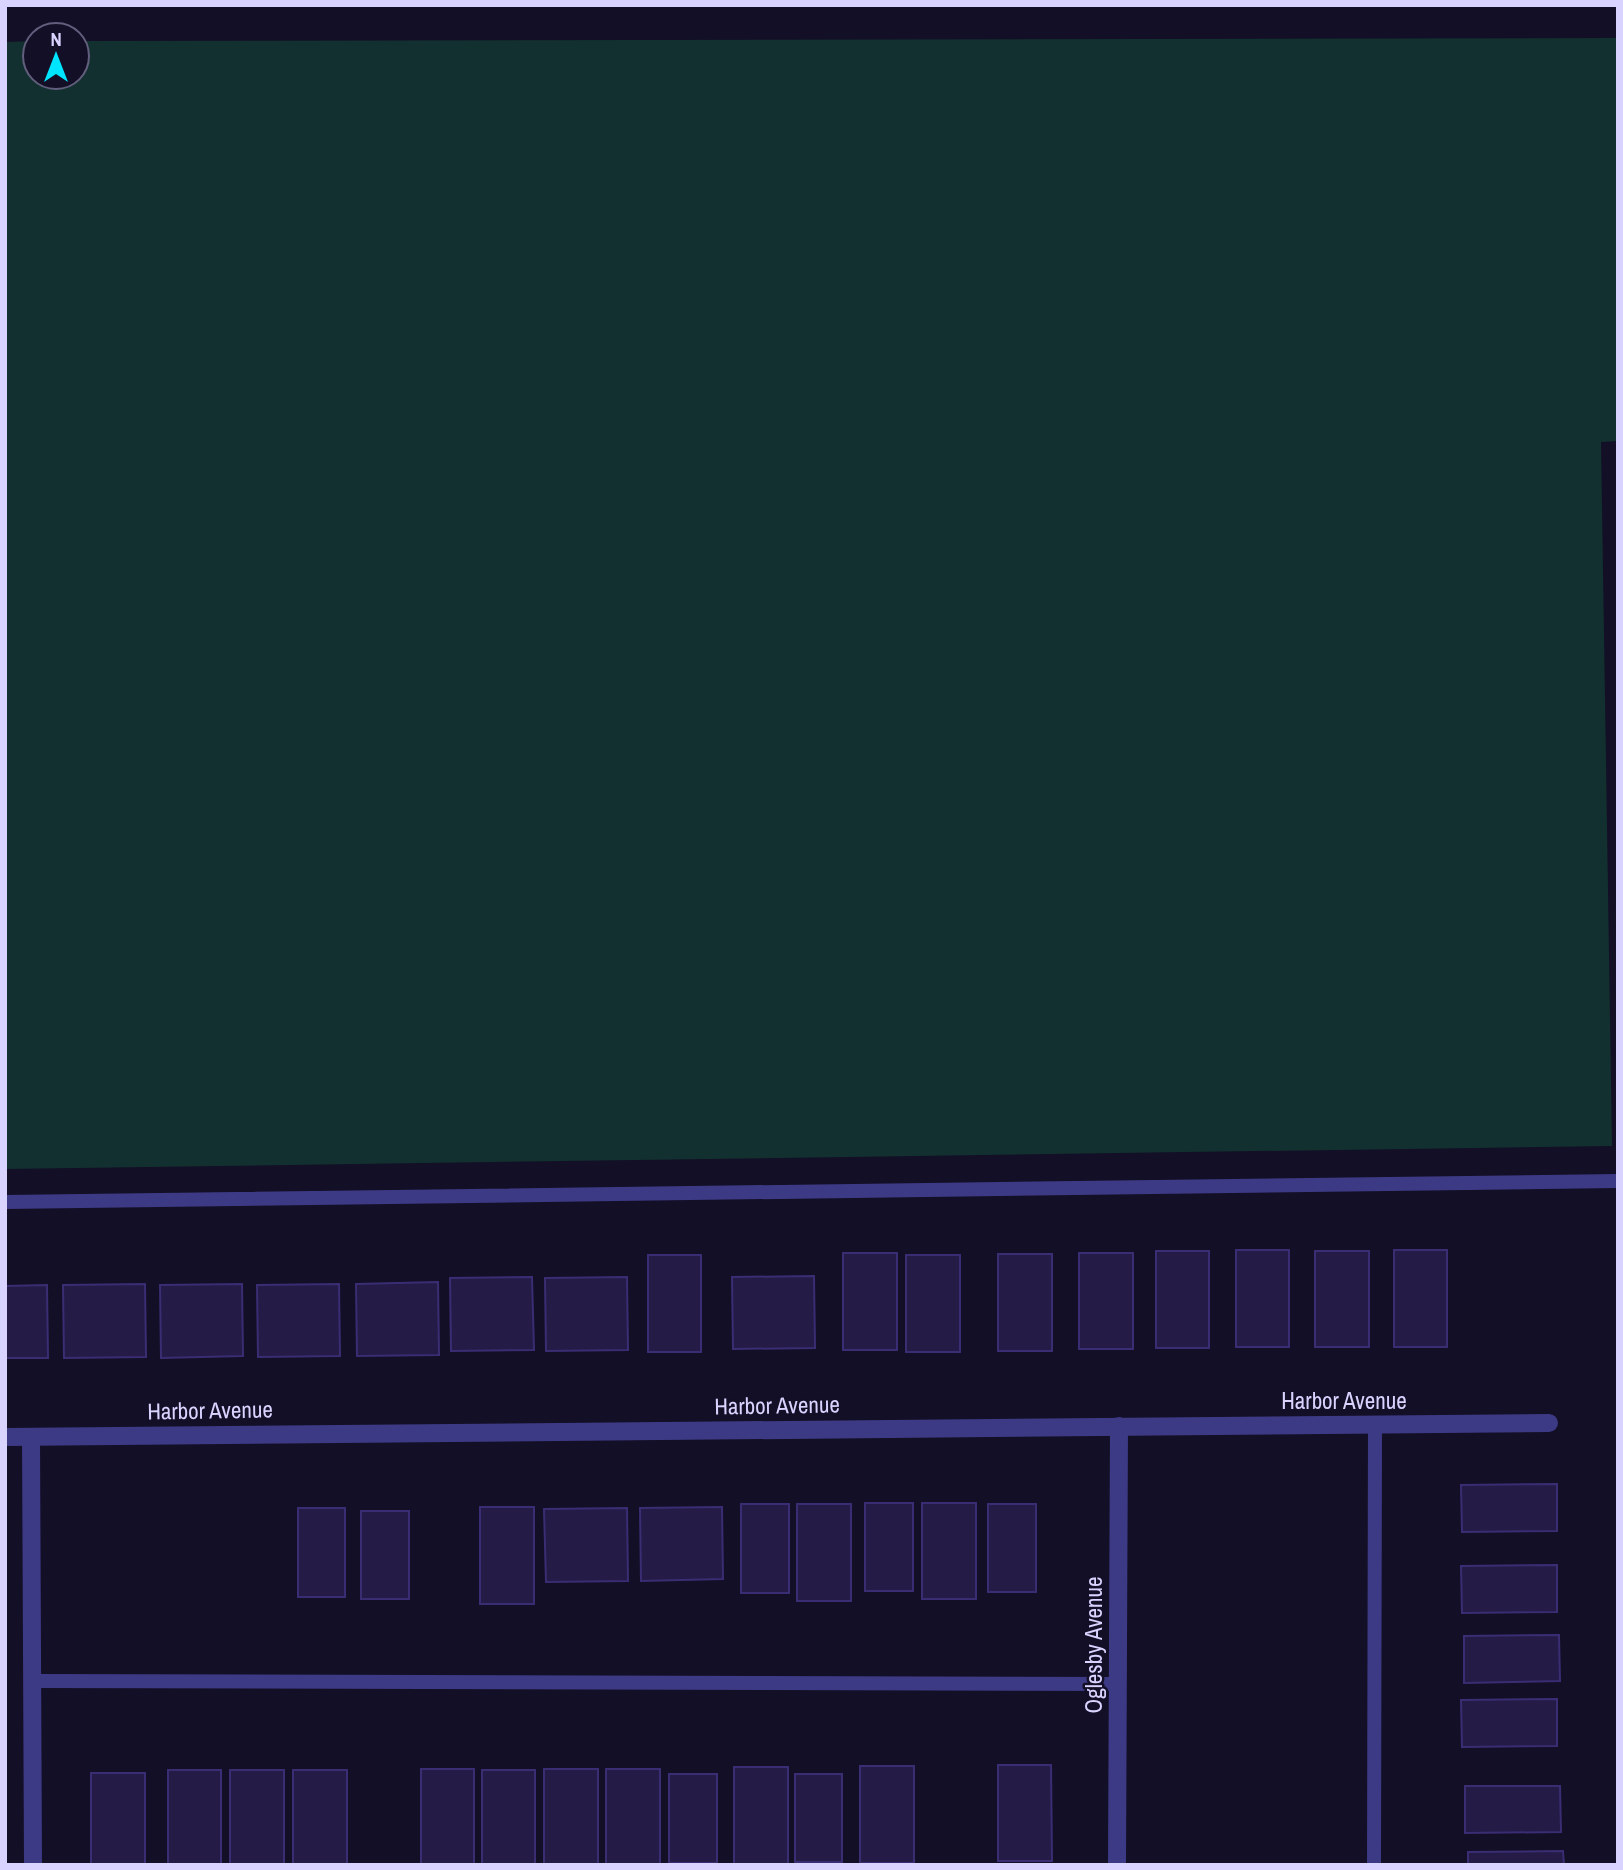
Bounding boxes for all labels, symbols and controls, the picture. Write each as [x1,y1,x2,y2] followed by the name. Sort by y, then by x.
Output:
[21,21,91,91] north arrow
[50,26,62,52] text: N
[1281,1385,1407,1416] street label: Harbor Avenue
[714,1388,840,1422] street label: Harbor Avenue
[147,1393,273,1427] street label: Harbor Avenue
[1078,1576,1109,1714] street label: Oglesby Avenue

